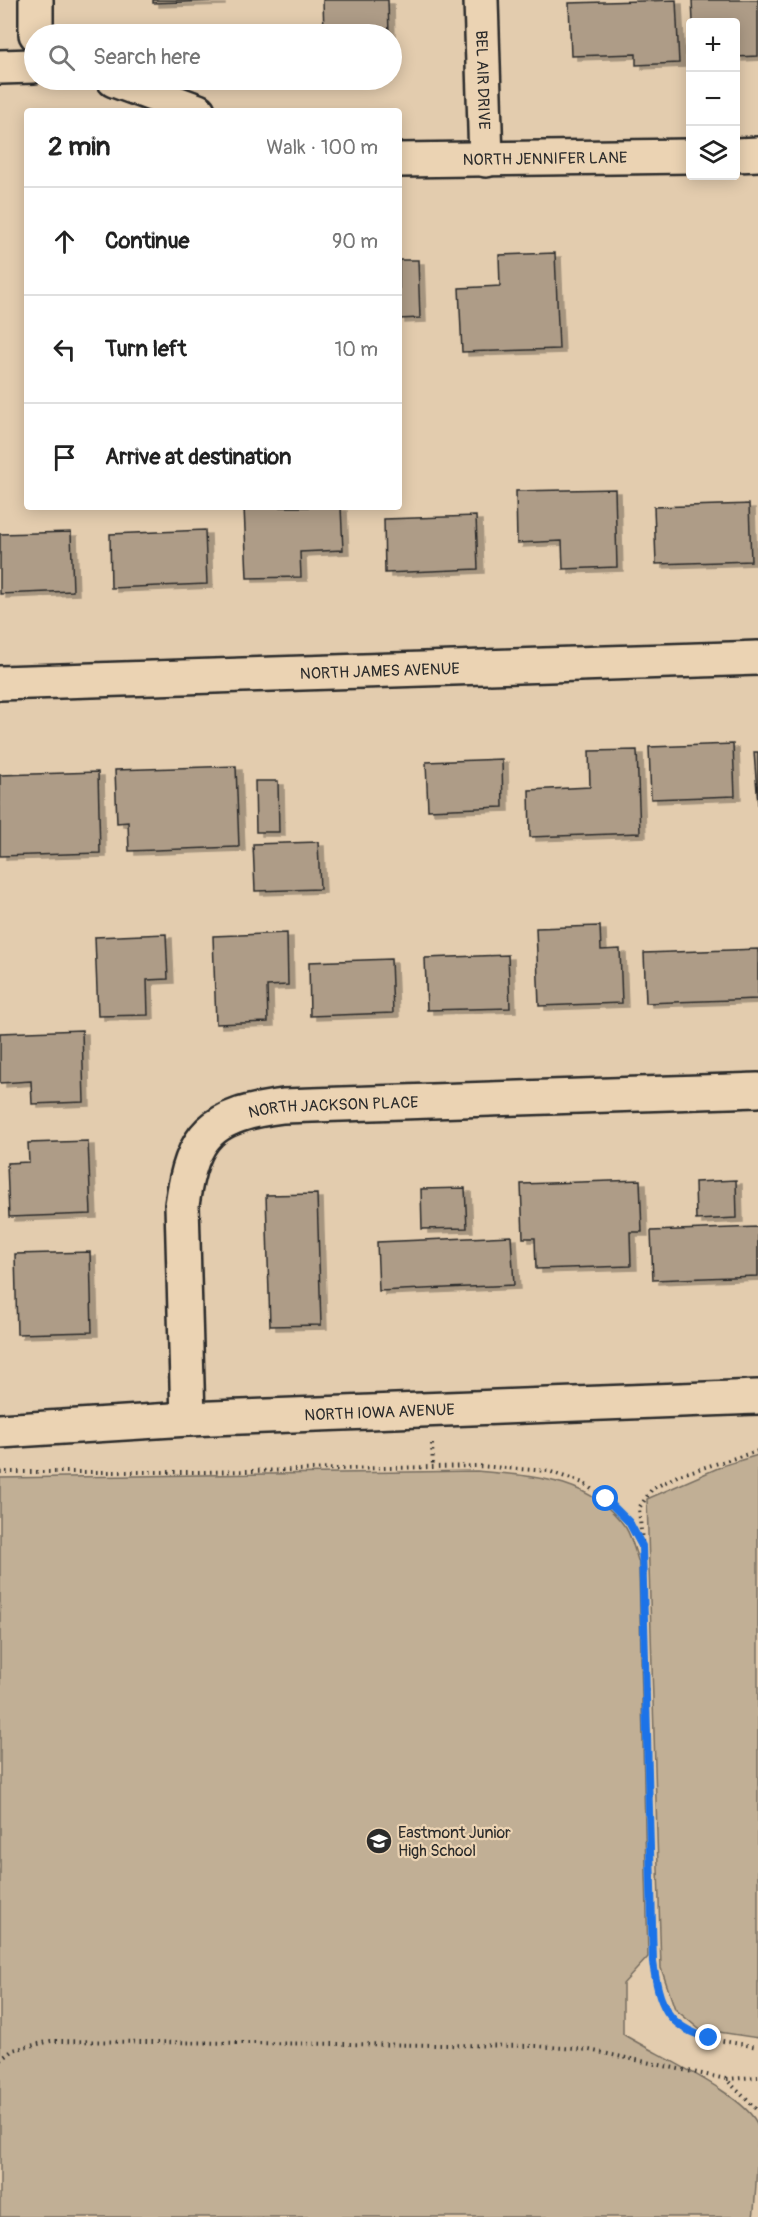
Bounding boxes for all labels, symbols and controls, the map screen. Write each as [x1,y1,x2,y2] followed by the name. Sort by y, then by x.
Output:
[686,18,740,180] map controls
[686,18,740,72] button: +
[24,24,402,90] search box
[471,30,494,130] street label: BEL AIR DRIVE
[45,41,78,74] icon: search
[93,43,200,71] text: Search here
[686,72,740,126] button: −
[686,126,740,180] button: layers
[48,131,110,163] text: 2 min
[266,135,378,160] text: Walk · 100 m
[463,148,627,170] street label: NORTH JENNIFER LANE
[48,225,81,258] icon: ahead
[105,227,189,255] text: Continue
[332,229,378,254] text: 90 m
[48,333,81,366] icon: left
[105,335,187,363] text: Turn left
[334,337,378,362] text: 10 m
[48,441,81,474] icon: arrive
[105,443,291,471] text: Arrive at destination
[300,659,460,684] street label: NORTH JAMES AVENUE
[246,1092,419,1123] street label: NORTH JACKSON PLACE
[304,1400,455,1426] street label: NORTH IOWA AVENUE
[592,1485,618,1511] route start
[398,1823,511,1861] place label: Eastmont Junior High School
[364,1826,394,1856] school or university icon: Eastmont Junior High School
[695,2024,721,2050] route end

